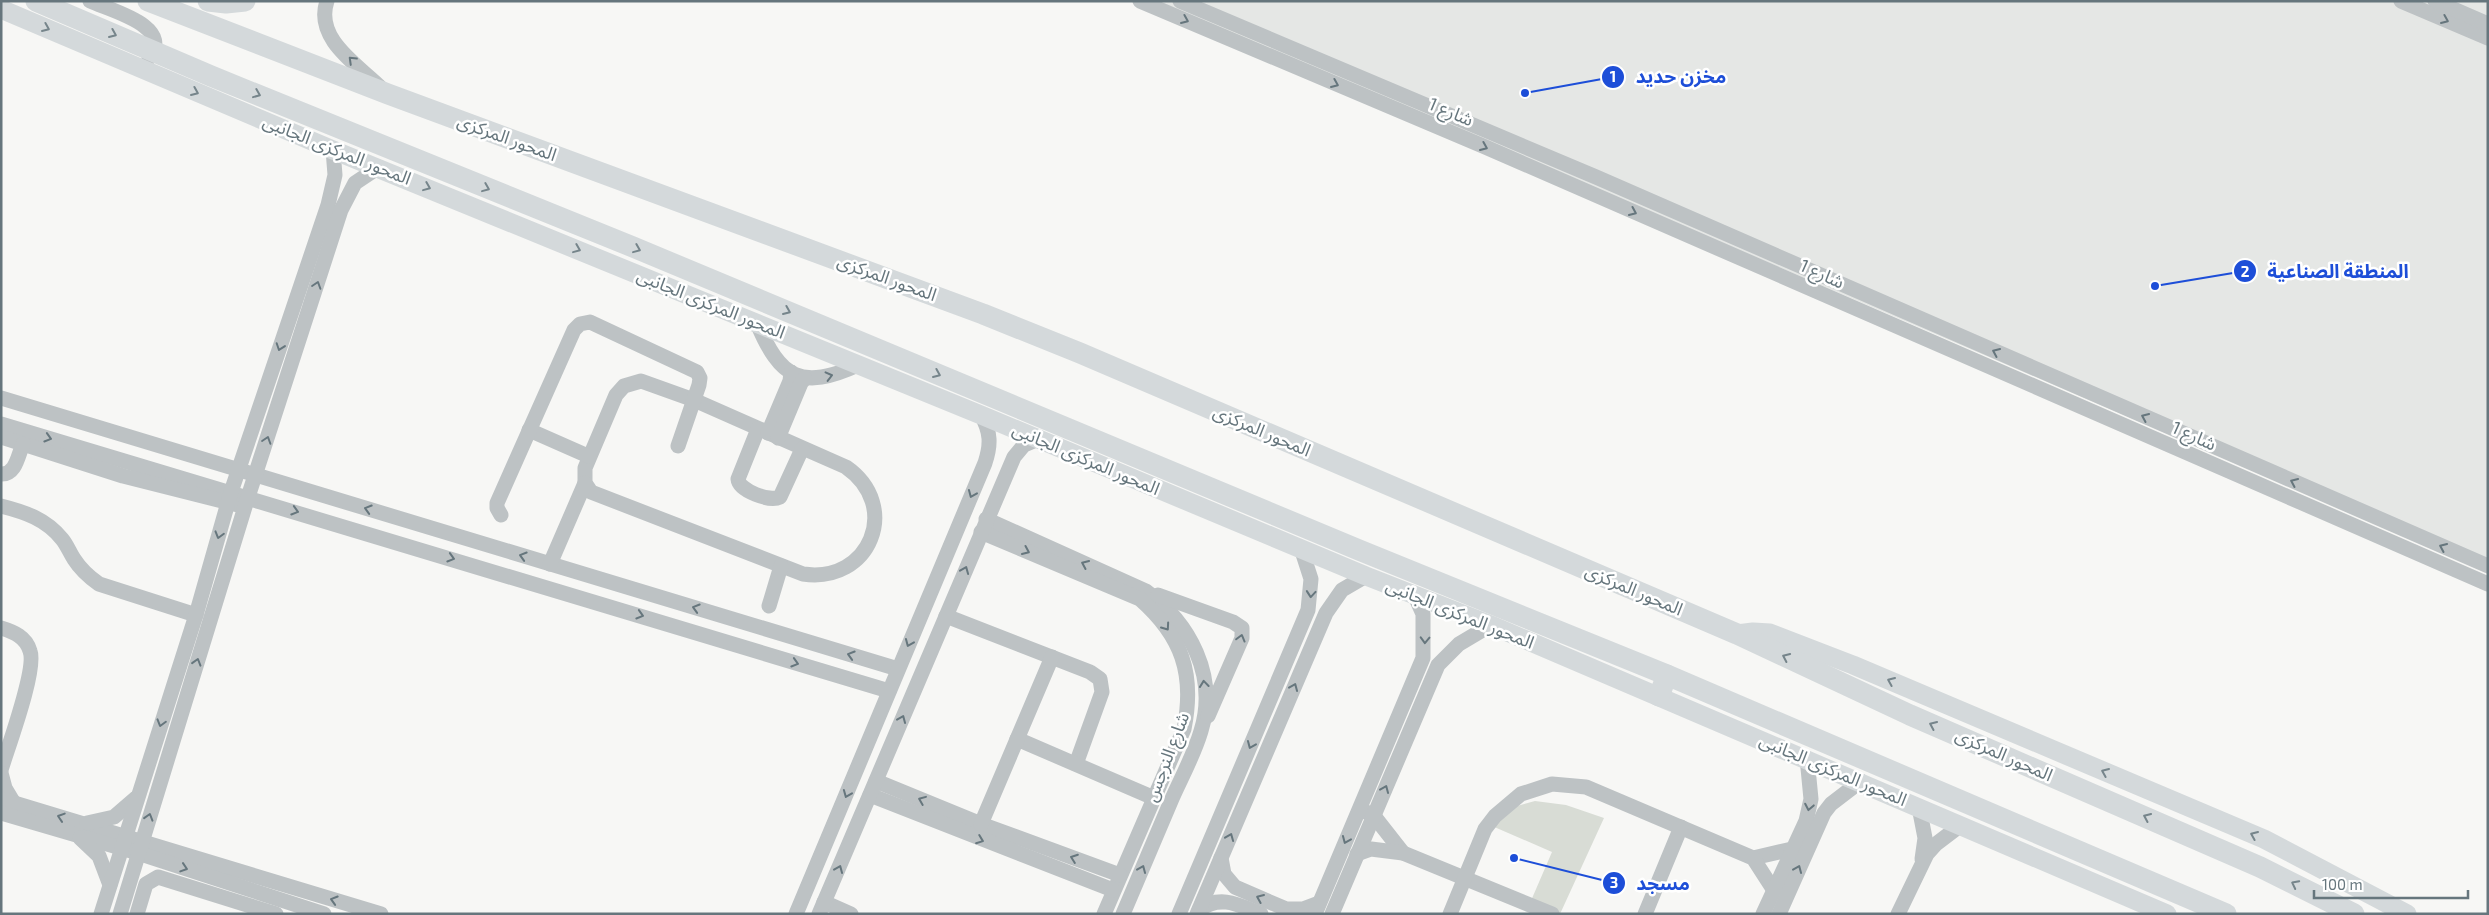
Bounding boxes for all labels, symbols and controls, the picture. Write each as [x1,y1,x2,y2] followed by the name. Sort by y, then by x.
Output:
[2440,13,2449,24] one-way arrow
[1180,14,1189,25] one-way arrow
[41,22,50,33] one-way arrow
[108,28,117,38] one-way arrow
[349,57,358,66] one-way arrow
[1601,60,1736,94] callout: مخزن حديد
[1636,64,1726,88] text: مخزن حديد
[1610,67,1616,85] text: 1
[1330,77,1339,88] one-way arrow
[190,86,199,97] one-way arrow
[252,89,260,99] one-way arrow
[1424,92,1477,134] street label: شارع 1
[260,109,415,190] street label: المحور المركزى الجانبى
[454,109,560,166] street label: المحور المركزى
[1479,141,1488,151] one-way arrow
[422,180,431,191] one-way arrow
[482,182,490,192] one-way arrow
[1628,205,1637,216] one-way arrow
[572,242,581,253] one-way arrow
[632,242,641,253] one-way arrow
[834,249,940,306] street label: المحور المركزى
[1795,254,1848,296] street label: شارع 1
[2232,254,2419,288] callout: المنطقة الصناعية
[2267,259,2409,282] text: المنطقة الصناعية
[2241,262,2250,280] text: 2
[634,263,789,344] street label: المحور المركزى الجانبى
[311,281,321,290] one-way arrow
[782,305,791,316] one-way arrow
[276,342,286,351] one-way arrow
[1992,347,2001,358] one-way arrow
[932,368,941,378] one-way arrow
[824,372,833,382] one-way arrow
[1210,400,1315,461] street label: المحور المركزى
[2141,412,2150,423] one-way arrow
[2167,416,2220,458] street label: شارع 1
[1009,417,1163,500] street label: المحور المركزى الجانبى
[43,432,52,442] one-way arrow
[261,436,271,444] one-way arrow
[2290,477,2299,488] one-way arrow
[968,489,978,497] one-way arrow
[364,504,372,514] one-way arrow
[290,506,299,516] one-way arrow
[215,530,225,538] one-way arrow
[2439,542,2448,553] one-way arrow
[1021,545,1030,556] one-way arrow
[520,551,528,561] one-way arrow
[446,553,454,563] one-way arrow
[1582,559,1687,620] street label: المحور المركزى
[1081,560,1090,570] one-way arrow
[959,566,970,575] one-way arrow
[1383,573,1538,654] street label: المحور المركزى الجانبى
[1305,591,1316,599] one-way arrow
[692,603,700,613] one-way arrow
[635,610,643,620] one-way arrow
[1160,621,1169,631] one-way arrow
[1235,635,1245,643] one-way arrow
[1419,637,1430,645] one-way arrow
[904,638,915,647] one-way arrow
[847,651,856,661] one-way arrow
[1782,653,1791,663] one-way arrow
[790,657,799,667] one-way arrow
[192,658,202,666] one-way arrow
[1887,677,1896,688] one-way arrow
[1199,680,1210,688] one-way arrow
[1288,683,1299,692] one-way arrow
[1139,709,1197,806] street label: شارع النرجس
[896,715,907,724] one-way arrow
[156,719,166,727] one-way arrow
[1929,720,1938,731] one-way arrow
[1952,723,2056,786] street label: المحور المركزى
[1756,728,1910,811] street label: المحور المركزى الجانبى
[1246,740,1257,749] one-way arrow
[2101,768,2110,779] one-way arrow
[1379,785,1390,794] one-way arrow
[843,789,853,798] one-way arrow
[918,796,927,806] one-way arrow
[1804,802,1815,811] one-way arrow
[58,813,66,823] one-way arrow
[143,813,153,821] one-way arrow
[2143,813,2151,823] one-way arrow
[2251,831,2259,841] one-way arrow
[1224,833,1234,842] one-way arrow
[975,834,984,844] one-way arrow
[1342,835,1352,843] one-way arrow
[1070,854,1079,864] one-way arrow
[180,862,188,872] one-way arrow
[832,865,843,874] one-way arrow
[1136,865,1147,874] one-way arrow
[1792,865,1803,874] one-way arrow
[1601,866,1700,900] callout: مسجد
[2314,868,2468,900] scale bar
[1636,871,1690,894] text: مسجد
[1610,873,1618,891] text: 3
[2322,875,2363,893] text: 100 m
[2291,880,2300,890] one-way arrow
[1256,893,1265,904] one-way arrow
[330,895,339,905] one-way arrow

